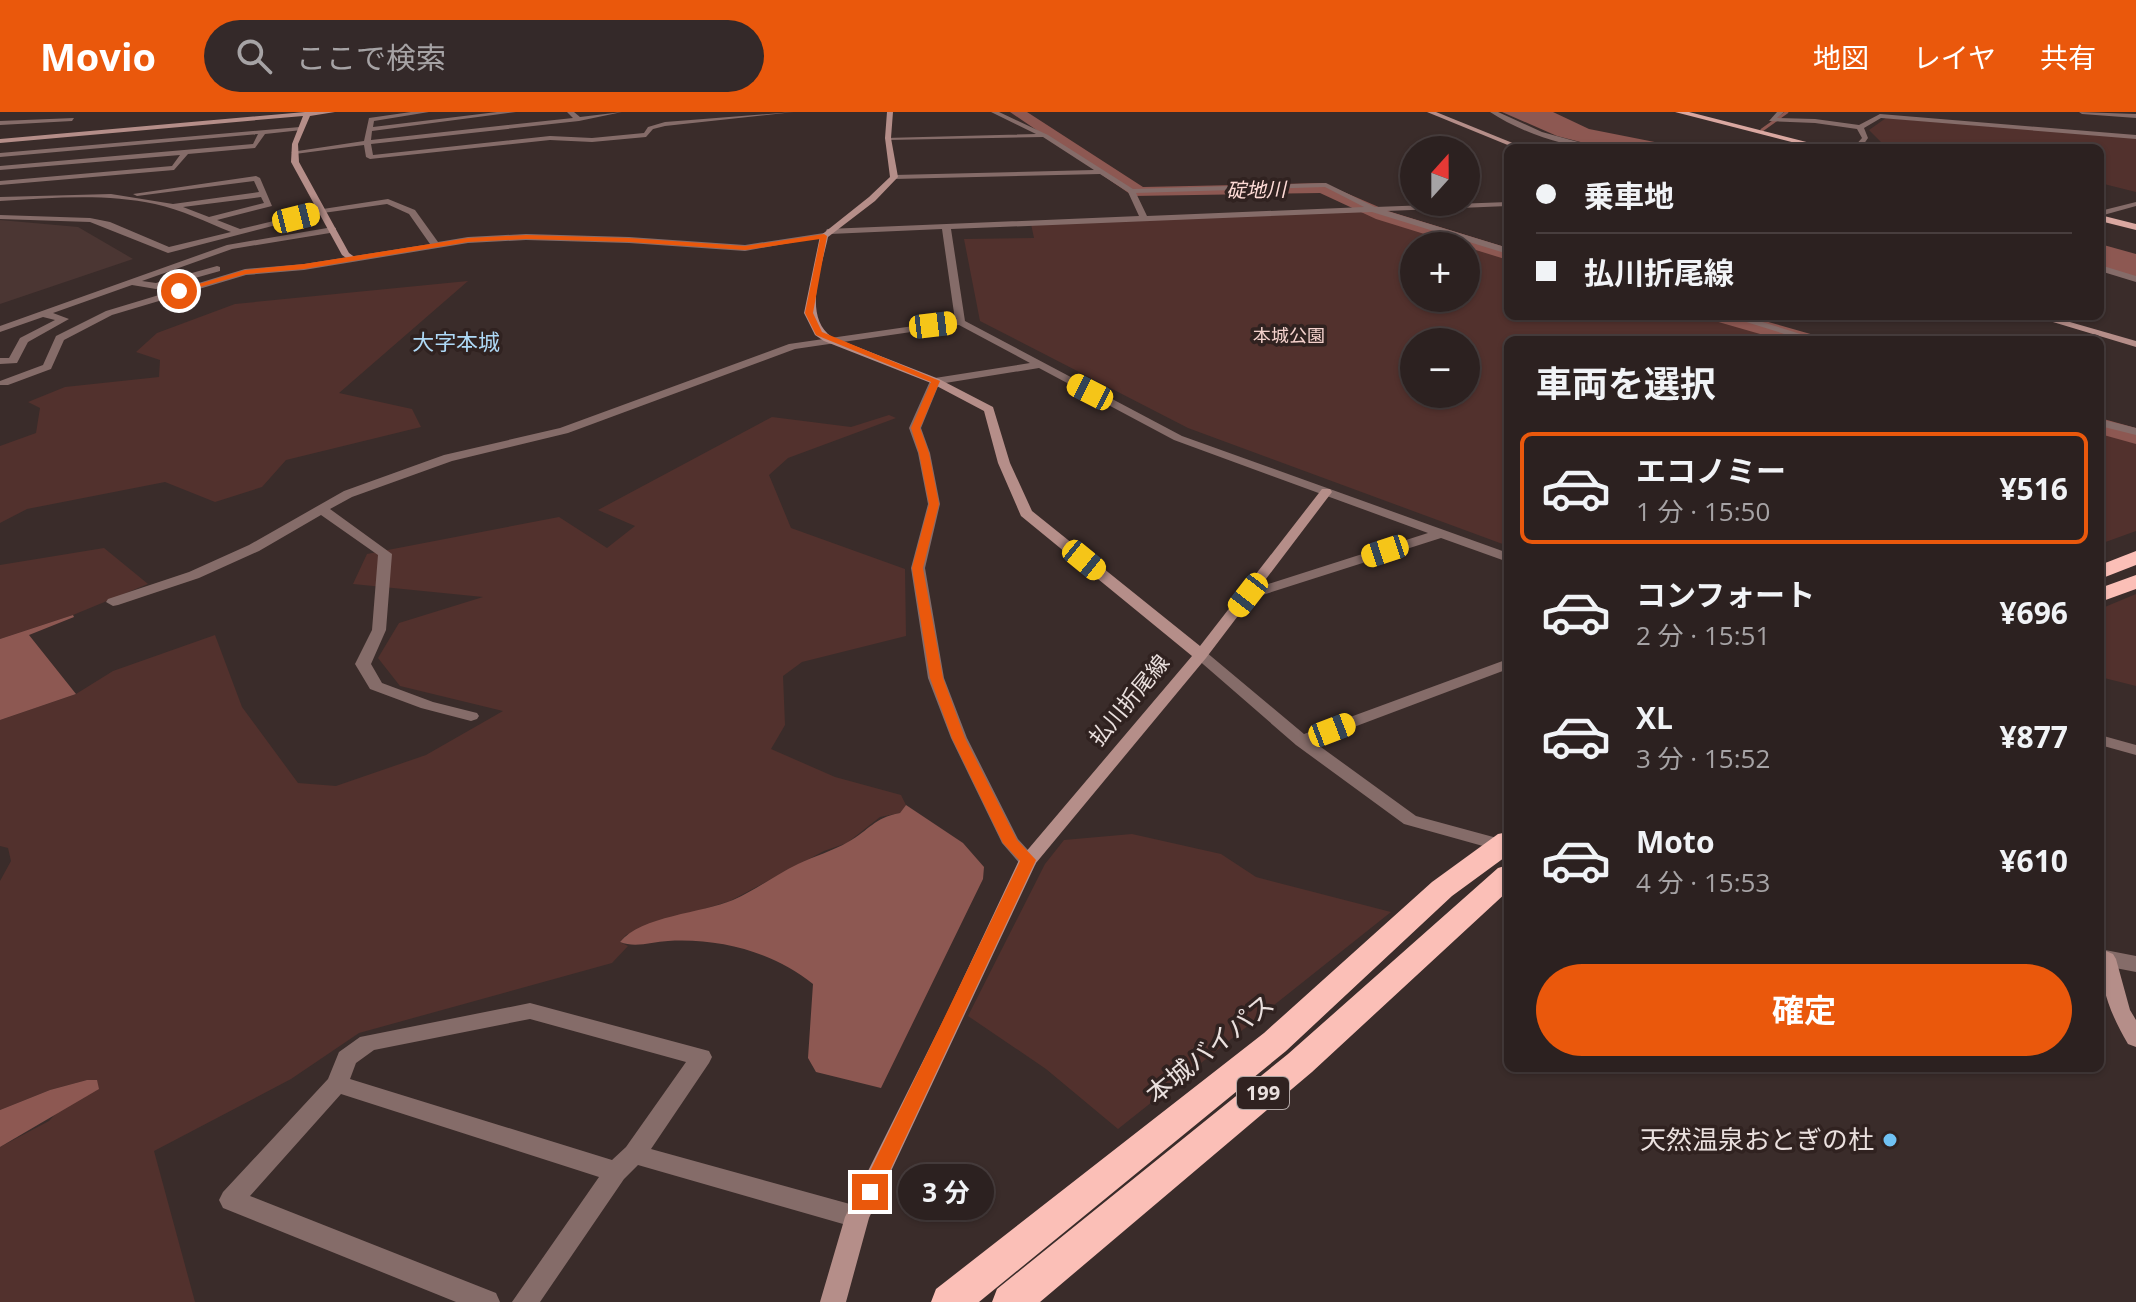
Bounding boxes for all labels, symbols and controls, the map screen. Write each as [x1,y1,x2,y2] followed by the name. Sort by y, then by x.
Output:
[204,20,764,92] search box
[40,30,156,82] text: Movio
[232,34,276,78] icon: search
[296,37,446,78] text: ここで検索
[1813,38,1869,76] text: 地図
[1913,38,1996,76] text: レイヤ
[2040,38,2096,76] text: 共有
[1400,136,1480,216] north arrow
[1400,136,1480,408] map controls
[1226,175,1288,204] water label: 碇地川
[1584,175,1674,216] text: 乗車地
[270,201,322,235] car
[1400,232,1480,312] button: +
[1584,252,1734,293] text: 払川折尾線
[161,273,197,309] route start
[908,310,958,340] car
[1253,323,1325,347] park label: 本城公園
[412,326,500,356] district label: 大字本城
[1400,328,1480,408] button: −
[1536,359,1716,408] text: 車両を選択
[1063,370,1117,414] car
[1636,450,1786,491] text: エコノミー
[1540,452,1612,524] icon: car
[1999,468,2068,509] text: ¥516
[1636,493,1770,529] text: 1 分 · 15:50
[1358,532,1412,570] car
[1058,536,1110,584] car
[1224,569,1272,621] car
[1636,574,1815,615] text: コンフォート
[1540,576,1612,648] icon: car
[1999,592,2068,633] text: ¥696
[1636,617,1770,653] text: 2 分 · 15:51
[1081,648,1175,751] street label: 払川折尾線
[1636,697,1673,738] text: XL
[1540,700,1612,772] icon: car
[1305,710,1359,750] car
[1999,716,2068,757] text: ¥877
[1636,740,1770,776] text: 3 分 · 15:52
[1636,821,1714,862] text: Moto
[1540,824,1612,896] icon: car
[1999,840,2068,881] text: ¥610
[1636,864,1770,900] text: 4 分 · 15:53
[1536,964,2072,1056] button: 確定
[1138,985,1281,1111] street label: 本城バイパス
[1237,1077,1289,1109] road number: 199
[1640,1121,1874,1157] place label: 天然温泉おとぎの杜
[1881,1131,1899,1149] marker: 天然温泉おとぎの杜
[898,1164,994,1220] callout: 3 分
[852,1174,888,1210] route end
[922,1174,970,1210] text: 3 分

